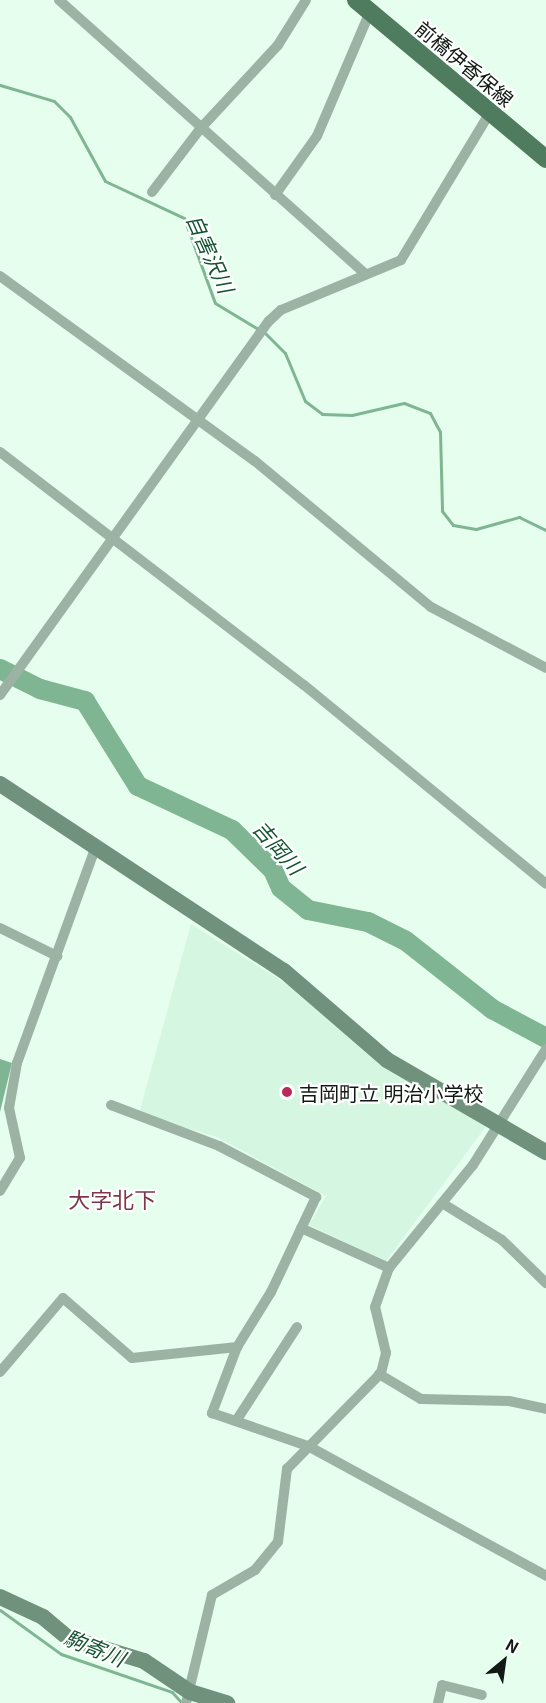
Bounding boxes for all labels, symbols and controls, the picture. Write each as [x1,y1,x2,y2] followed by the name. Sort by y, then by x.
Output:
[411,15,519,111] street label: 前橋伊香保線
[182,210,240,296] water label: 自害沢川
[249,815,309,879] water label: 吉岡川
[299,1080,483,1104] place label: 吉岡町立 明治小学校
[280,1085,294,1099] marker: 吉岡町立 明治小学校
[68,1186,156,1212] district label: 大字北下
[61,1624,129,1670] water label: 駒寄川
[474,1631,534,1691] north arrow
[502,1632,524,1659] text: N

